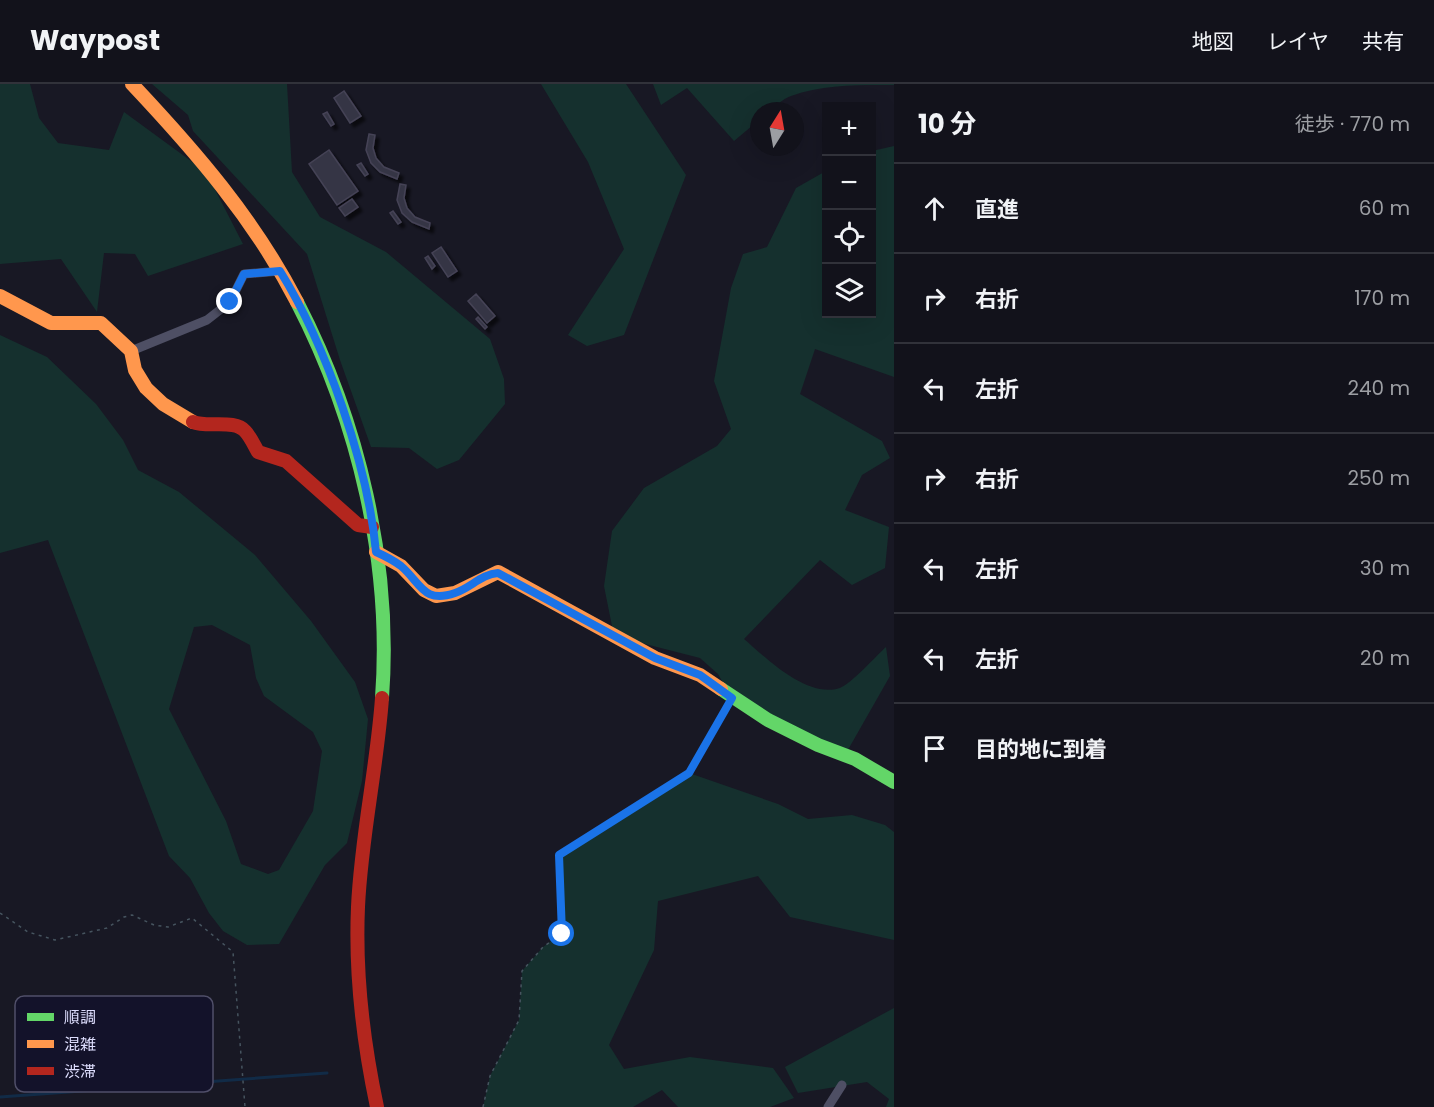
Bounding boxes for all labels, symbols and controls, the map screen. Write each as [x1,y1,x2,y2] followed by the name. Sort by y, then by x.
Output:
[30,21,160,60] text: Waypost
[1192,27,1234,56] text: 地図
[1267,27,1329,56] text: レイヤ
[1362,27,1404,56] text: 共有
[750,102,804,156] north arrow
[822,102,876,318] map controls
[822,102,876,156] button: +
[918,106,976,142] text: 10 分
[1295,110,1410,138] text: 徒歩 · 770 m
[822,156,876,210] button: −
[918,192,951,225] icon: ahead
[975,194,1019,225] text: 直進
[1359,194,1410,222] text: 60 m
[822,210,876,264] button: locate
[822,264,876,318] button: layers
[918,282,951,315] icon: right
[975,284,1019,315] text: 右折
[1354,284,1410,312] text: 170 m
[216,288,242,314] route end
[918,372,951,405] icon: left
[975,374,1019,405] text: 左折
[1347,374,1410,402] text: 240 m
[918,462,951,495] icon: right
[975,464,1019,495] text: 右折
[1347,464,1410,492] text: 250 m
[918,552,951,585] icon: left
[975,554,1019,585] text: 左折
[1360,554,1410,582] text: 30 m
[918,642,951,675] icon: left
[975,644,1019,675] text: 左折
[1360,644,1410,672] text: 20 m
[918,732,951,765] icon: arrive
[975,734,1107,765] text: 目的地に到着
[548,920,574,946] route start
[15,996,213,1092] legend
[64,1006,96,1029] text: 順調
[64,1033,96,1056] text: 混雑
[64,1060,96,1083] text: 渋滞

